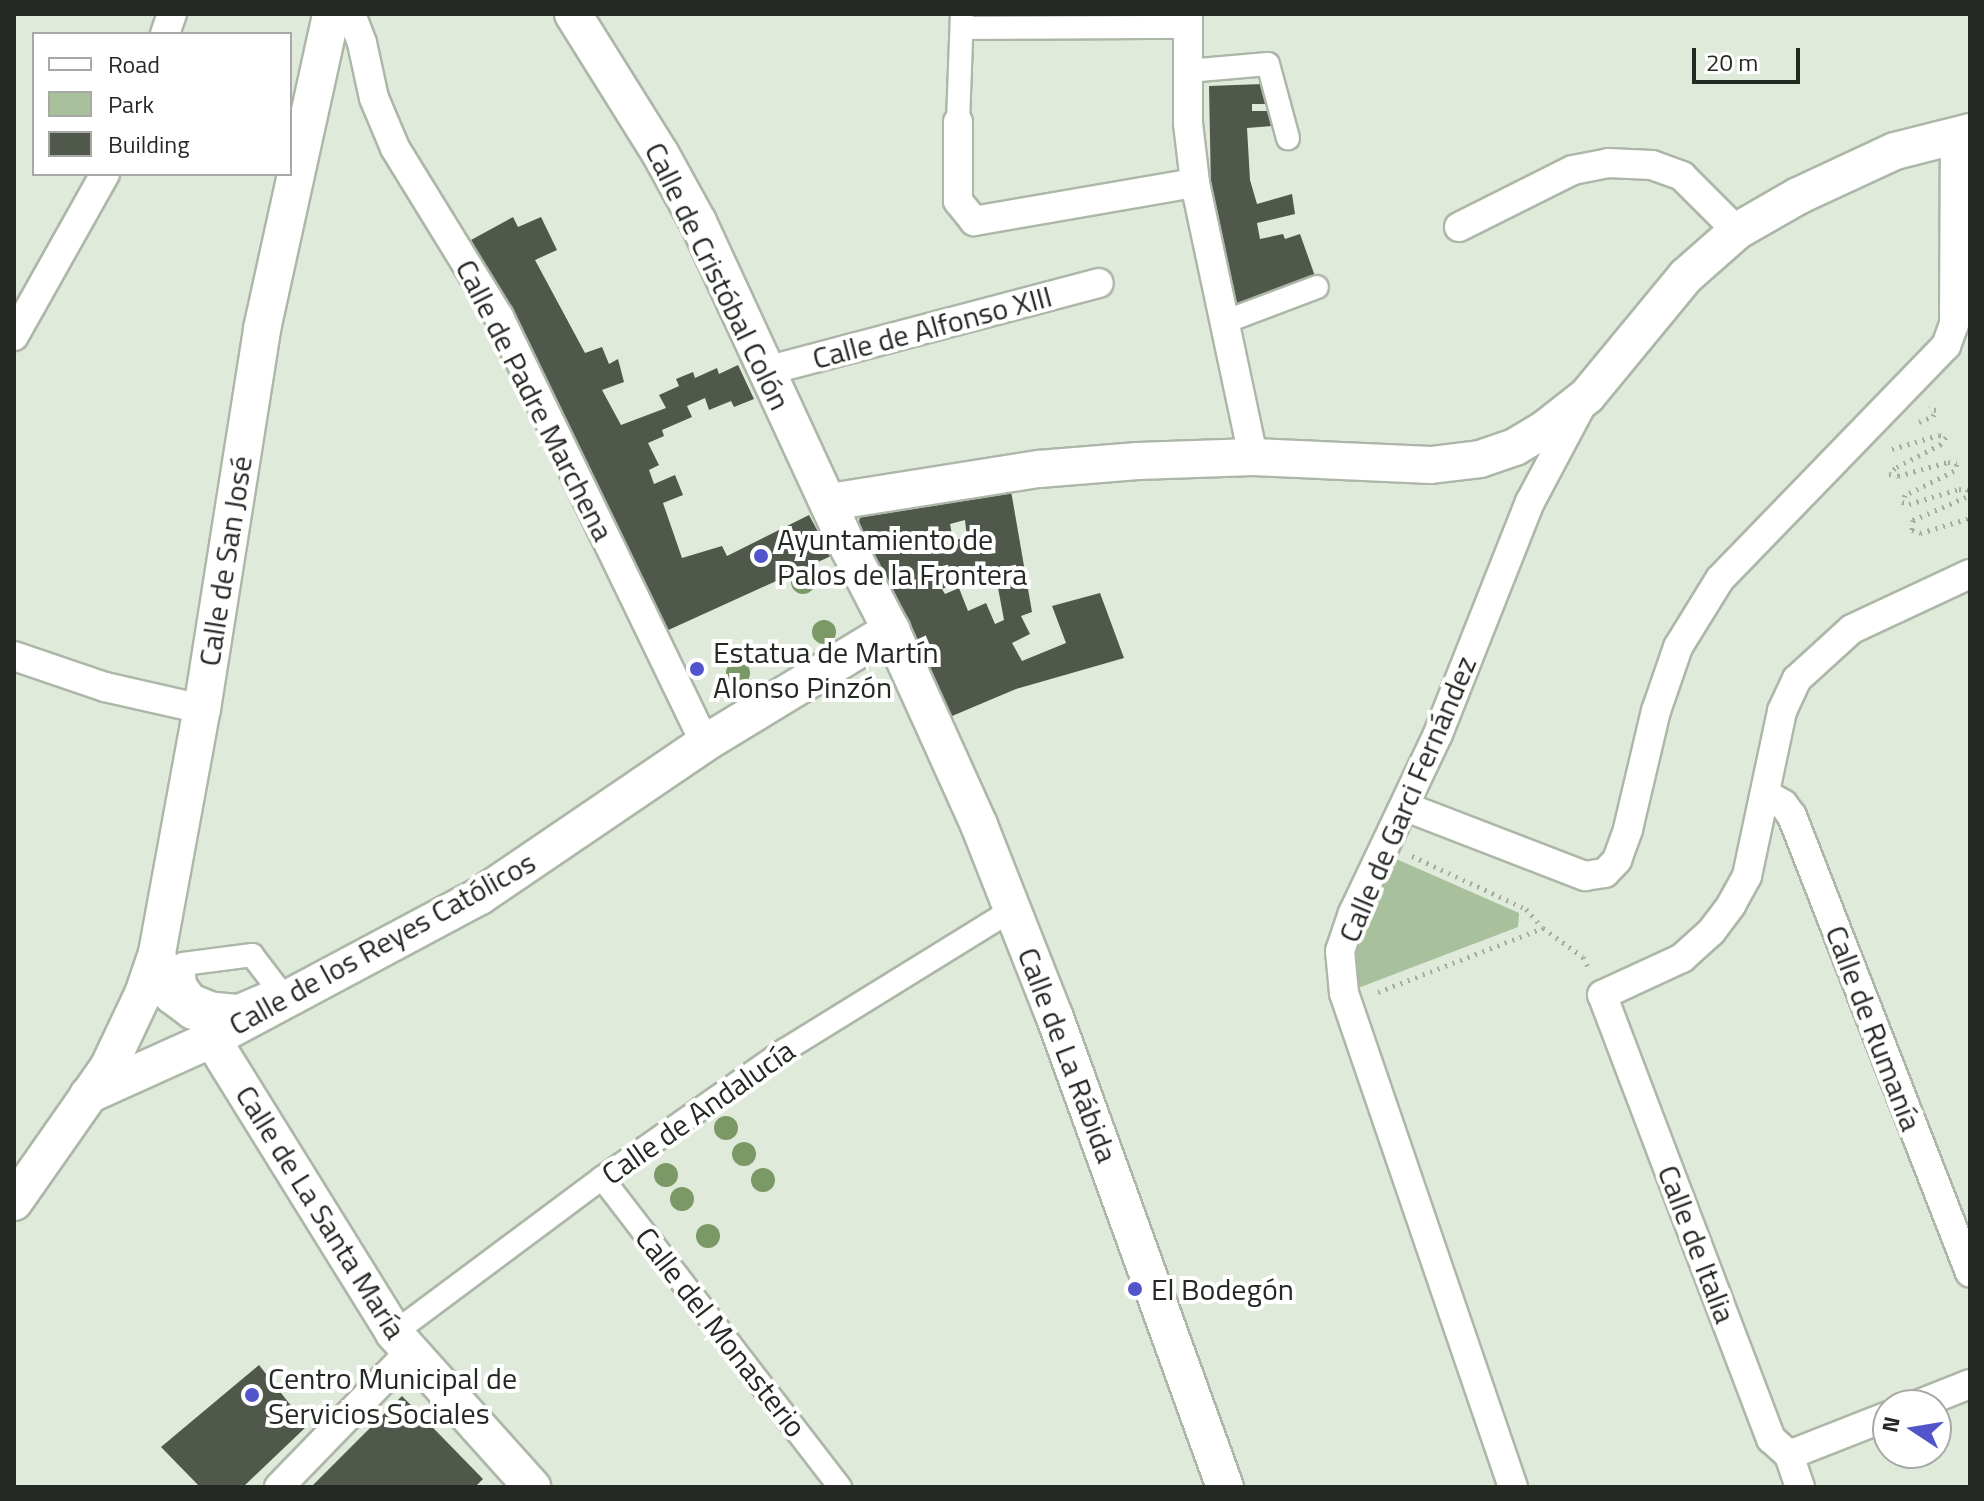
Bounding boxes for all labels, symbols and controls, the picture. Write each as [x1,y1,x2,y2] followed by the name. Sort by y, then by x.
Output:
[32,32,292,176] legend
[1696,32,1804,82] scale bar
[1706,44,1758,80] text: 20 m
[108,46,160,82] text: Road
[108,86,154,122] text: Park
[108,126,190,162] text: Building
[638,136,798,416] street label: Calle de Cristóbal Colón
[448,253,622,547] street label: Calle de Padre Marchena
[808,278,1056,376] street label: Calle de Alfonso XIII
[191,453,259,669] street label: Calle de San José
[777,521,1027,592] place label: Ayuntamiento de Palos de la Frontera
[752,547,770,565] marker: Ayuntamiento de Palos de la Frontera
[713,634,939,704] place label: Estatua de Martín Alonso Pinzón
[1330,651,1484,947] street label: Calle de Garci Fernández
[688,660,706,678] marker: Estatua de Martín Alonso Pinzón
[222,844,542,1042] street label: Calle de los Reyes Católicos
[1818,920,1930,1136] street label: Calle de Rumanía
[1010,942,1126,1168] street label: Calle de La Rábida
[595,1032,801,1192] street label: Calle de Andalucía
[228,1079,414,1345] street label: Calle de La Santa María
[1650,1160,1744,1328] street label: Calle de Italia
[628,1220,814,1444] street label: Calle del Monasterio
[1151,1271,1294,1307] place label: El Bodegón
[1126,1280,1144,1298] marker: El Bodegón
[268,1360,517,1430] place label: Centro Municipal de Servicios Sociales
[243,1386,261,1404] marker: Centro Municipal de Servicios Sociales
[1872,1389,1952,1469] north arrow
[1872,1413,1909,1435] text: N

